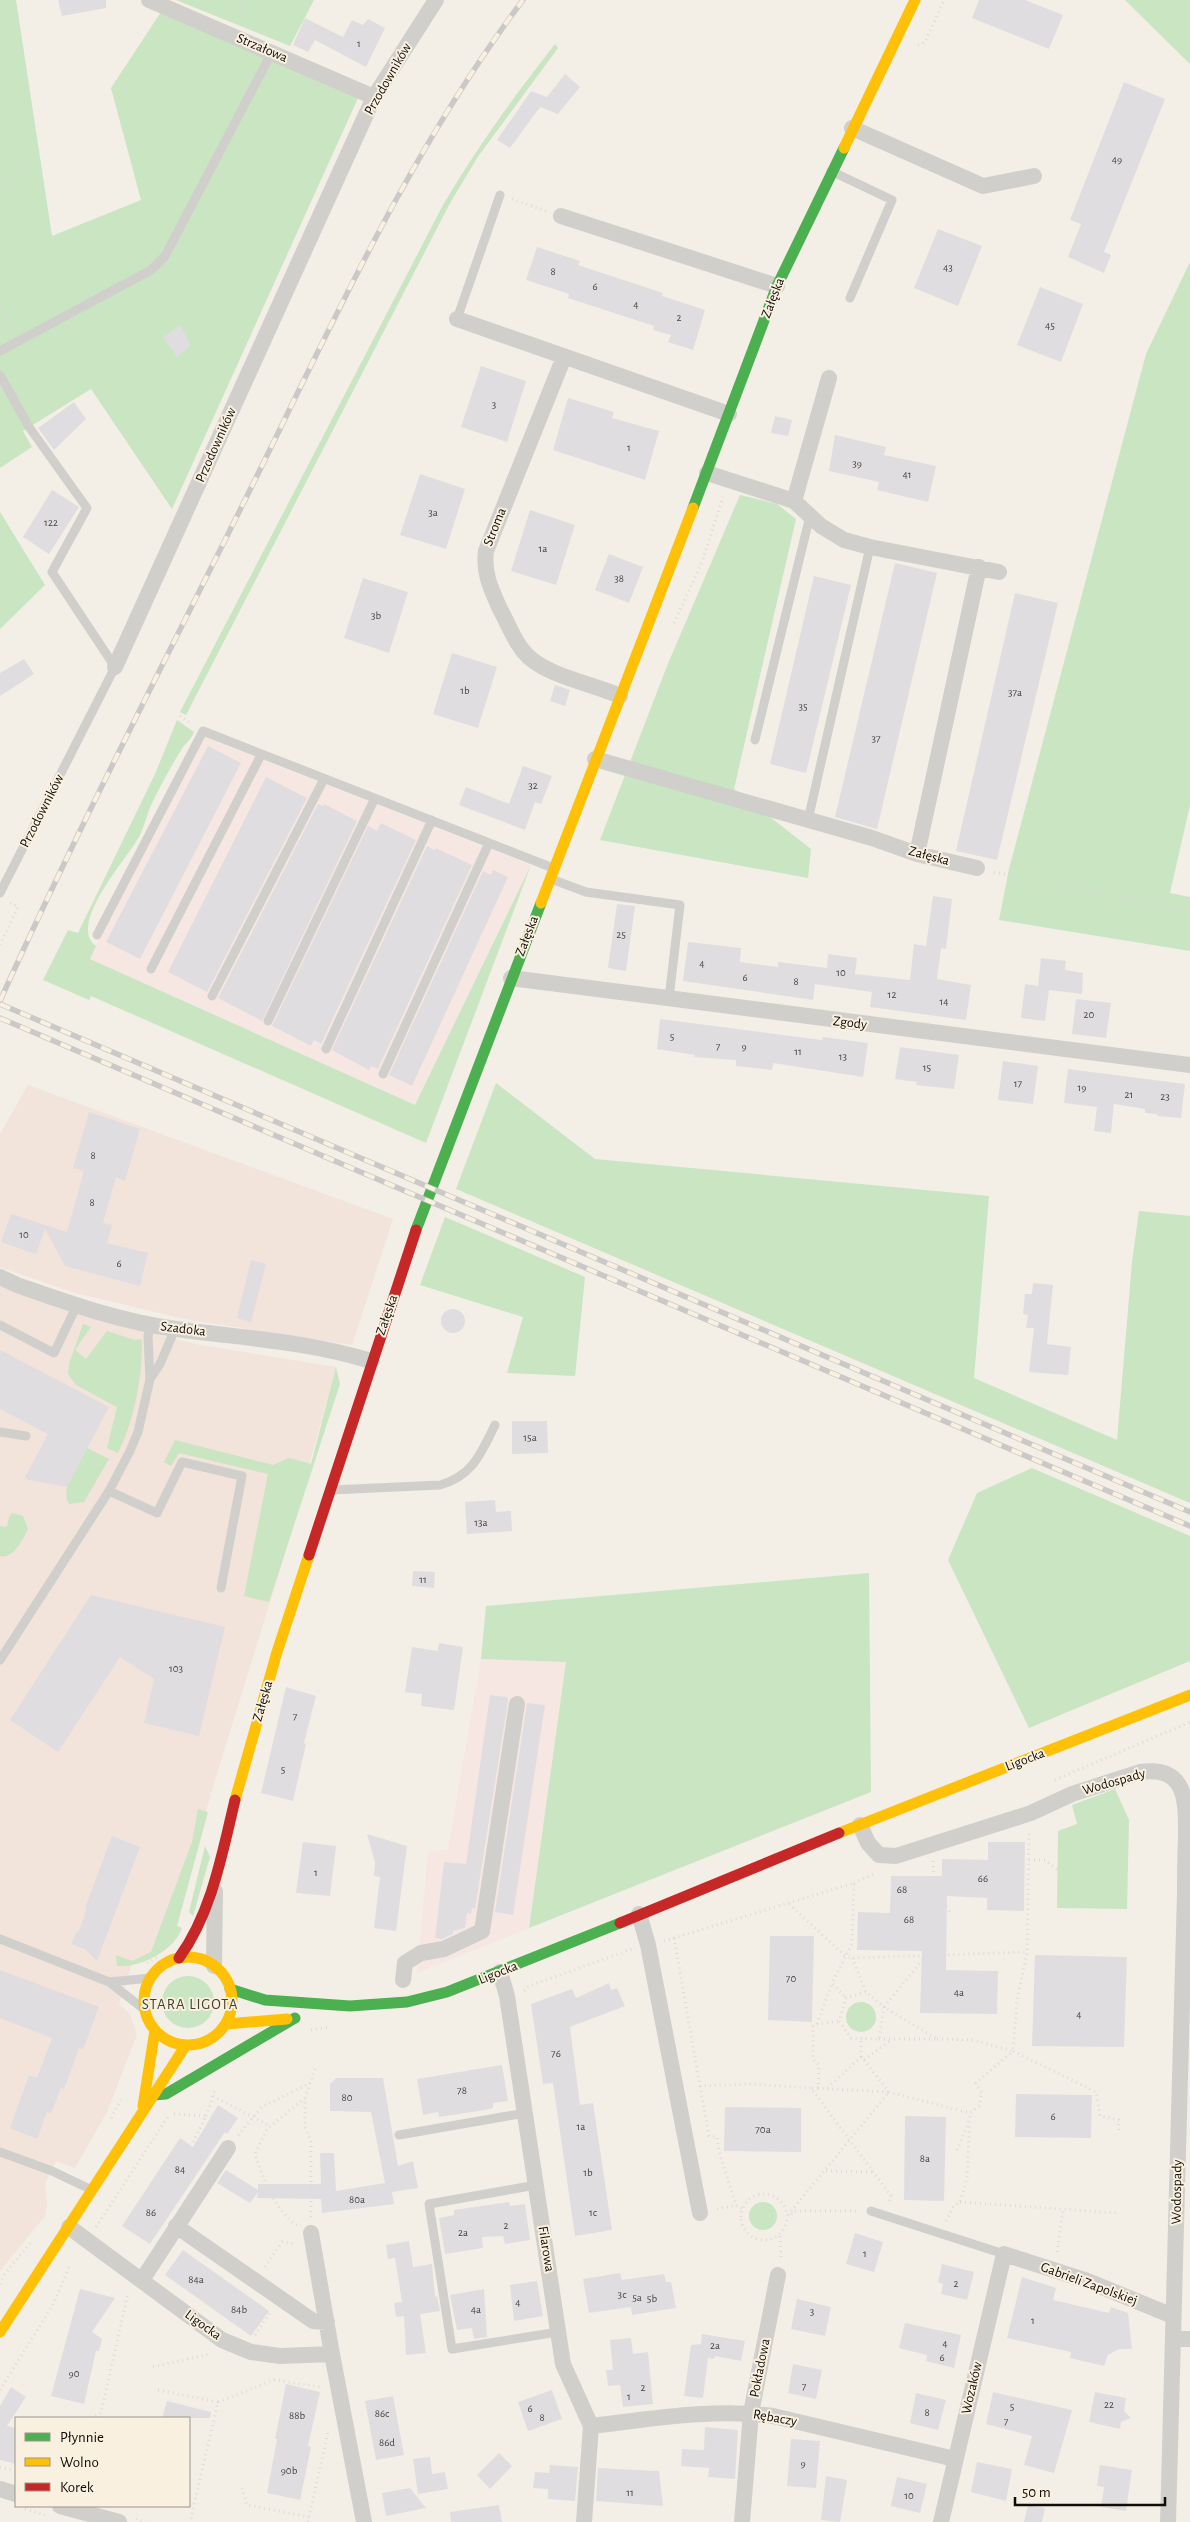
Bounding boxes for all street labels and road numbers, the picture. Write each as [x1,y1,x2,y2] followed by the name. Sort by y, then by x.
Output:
[234,31,290,65] street label: Strzałowa
[362,40,414,117] street label: Przodowników
[759,276,787,320] street label: Załęska
[193,405,239,485] street label: Przodowników
[481,505,509,548] street label: Stroma
[18,772,67,850] street label: Przodowników
[907,844,951,868] street label: Załęska
[513,914,541,958] street label: Załęska
[832,1014,868,1032] street label: Zgody
[374,1293,401,1337] street label: Załęska
[160,1319,207,1339] street label: Szadoka
[251,1679,276,1723] street label: Załęska
[1003,1746,1047,1774] street label: Ligocka
[1081,1766,1147,1798] street label: Wodospady
[476,1959,520,1987] street label: Ligocka
[1169,2159,1185,2225] street label: Wodospady
[535,2225,557,2273] street label: Filarowa
[1039,2260,1139,2308] street label: Gabrieli Zapolskiej
[182,2307,224,2343] street label: Ligocka
[747,2337,773,2399] street label: Pokładowa
[959,2360,985,2415] street label: Wozaków
[752,2407,798,2429] street label: Rębaczy

